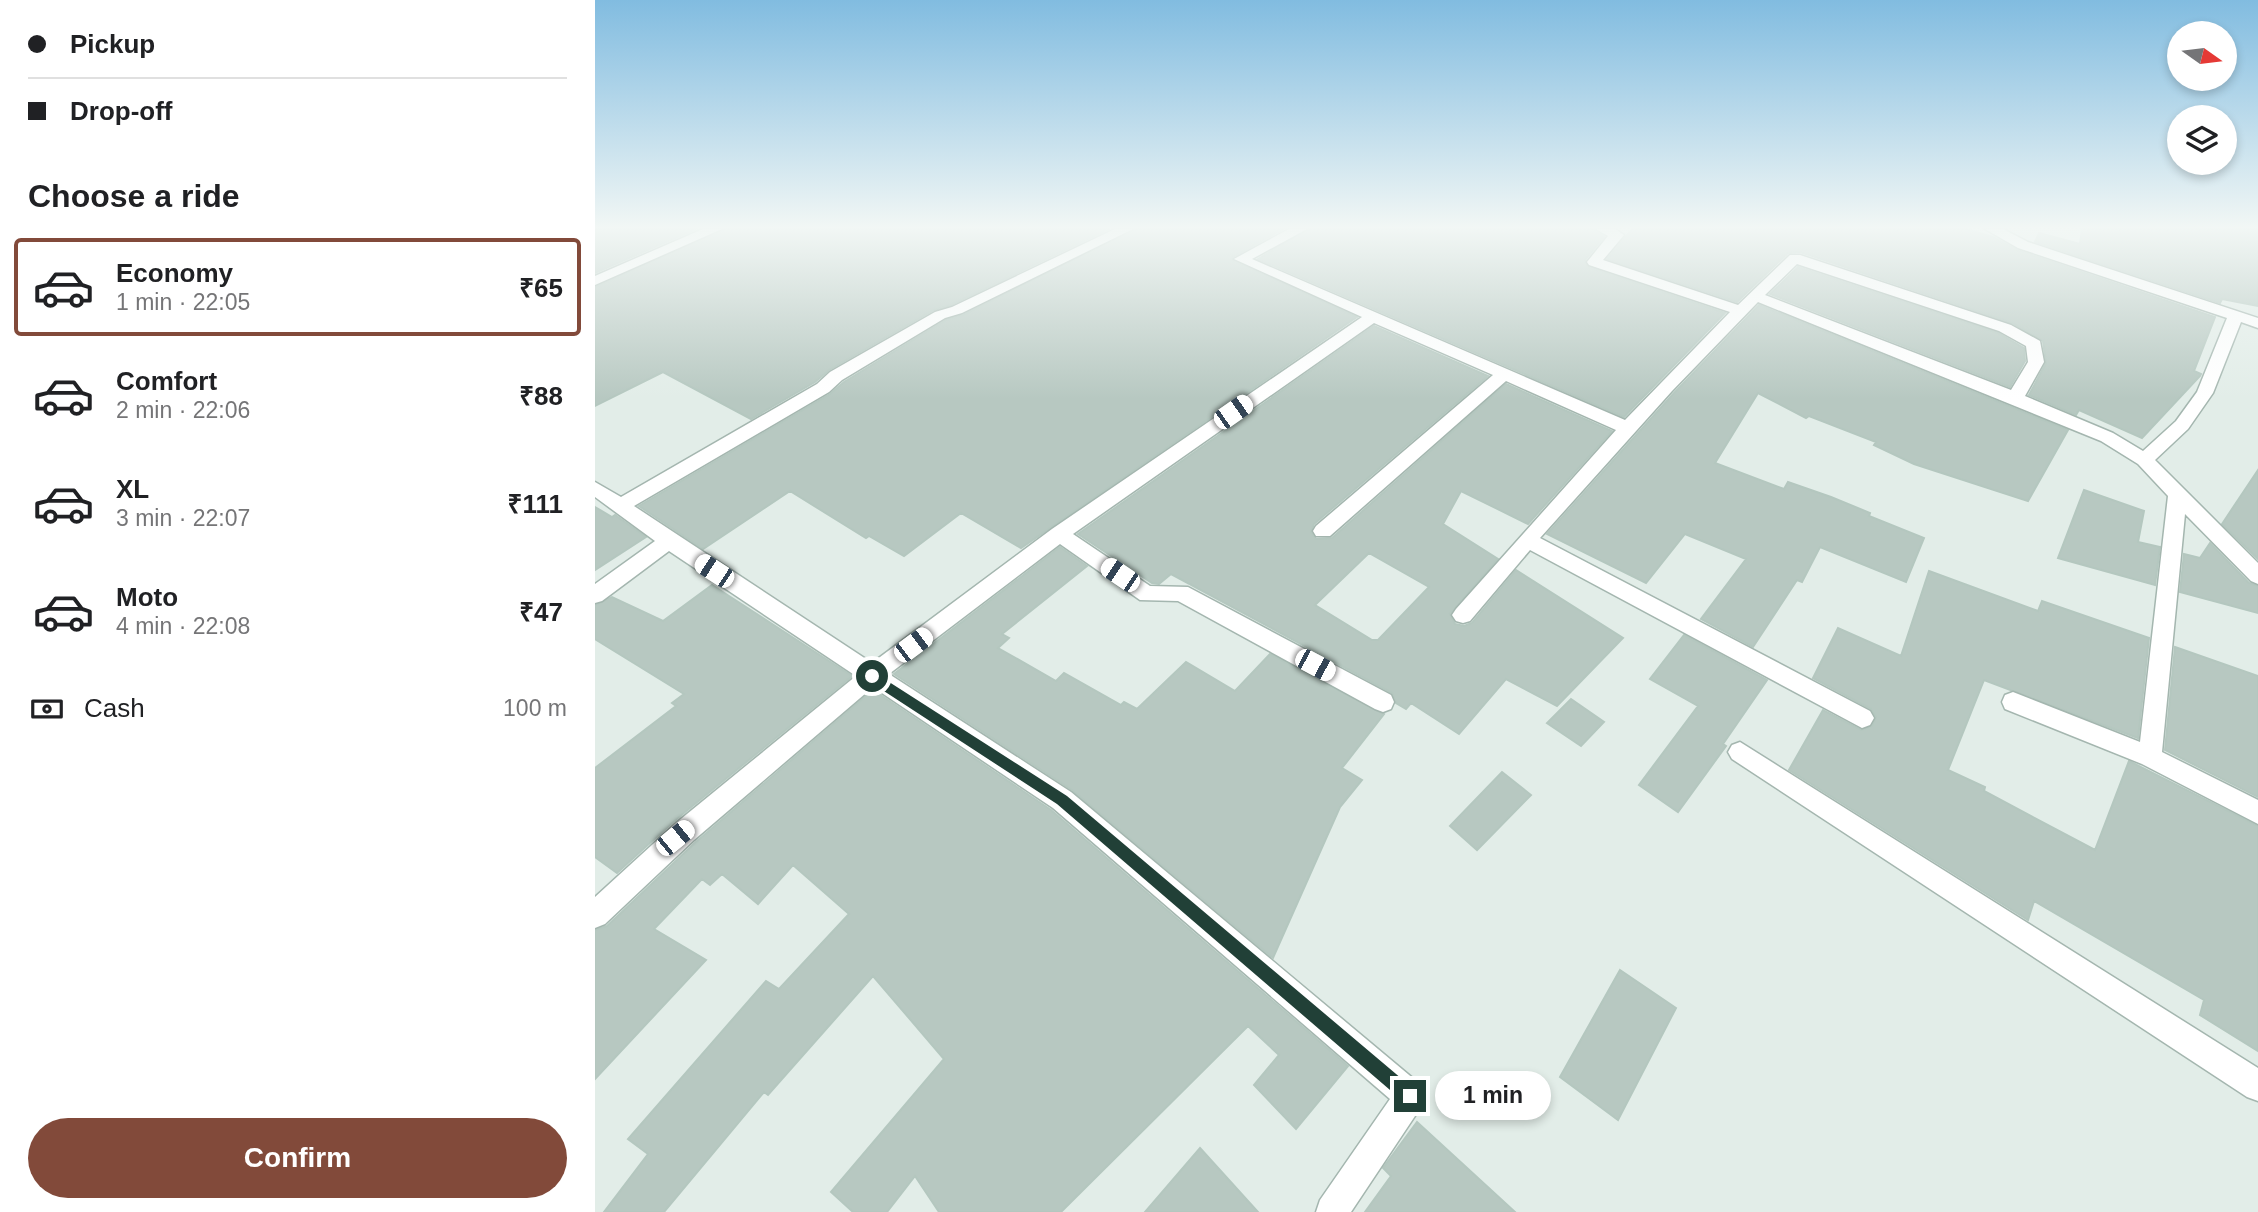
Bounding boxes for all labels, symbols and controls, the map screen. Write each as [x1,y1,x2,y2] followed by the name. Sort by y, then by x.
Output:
[2167,21,2237,91] north arrow
[2167,21,2237,175] map controls
[70,29,155,59] text: Pickup
[70,96,173,126] text: Drop-off
[2167,105,2237,175] button: layers
[28,178,240,214] text: Choose a ride
[32,256,95,319] icon: car
[116,258,233,288] text: Economy
[519,273,563,303] text: ₹65
[116,289,250,315] text: 1 min · 22:05
[32,364,95,427] icon: car
[116,366,217,396] text: Comfort
[519,381,563,411] text: ₹88
[1210,391,1257,433] car
[116,397,250,423] text: 2 min · 22:06
[32,472,95,535] icon: car
[116,474,149,504] text: XL
[508,489,563,519] text: ₹111
[116,505,250,531] text: 3 min · 22:07
[691,551,738,591] car
[1097,555,1144,595] car
[32,580,95,643] icon: car
[116,582,178,612] text: Moto
[519,597,563,627] text: ₹47
[116,613,250,639] text: 4 min · 22:08
[890,624,937,666] car
[1292,646,1339,684] car
[856,660,888,692] route start
[28,690,66,728] icon: cash
[84,693,145,723] text: Cash
[503,695,567,721] text: 100 m
[653,817,698,859] car
[1435,1072,1550,1120] callout: 1 min
[1394,1080,1426,1112] route end
[1463,1082,1523,1108] text: 1 min
[28,1118,567,1198] button: Confirm

